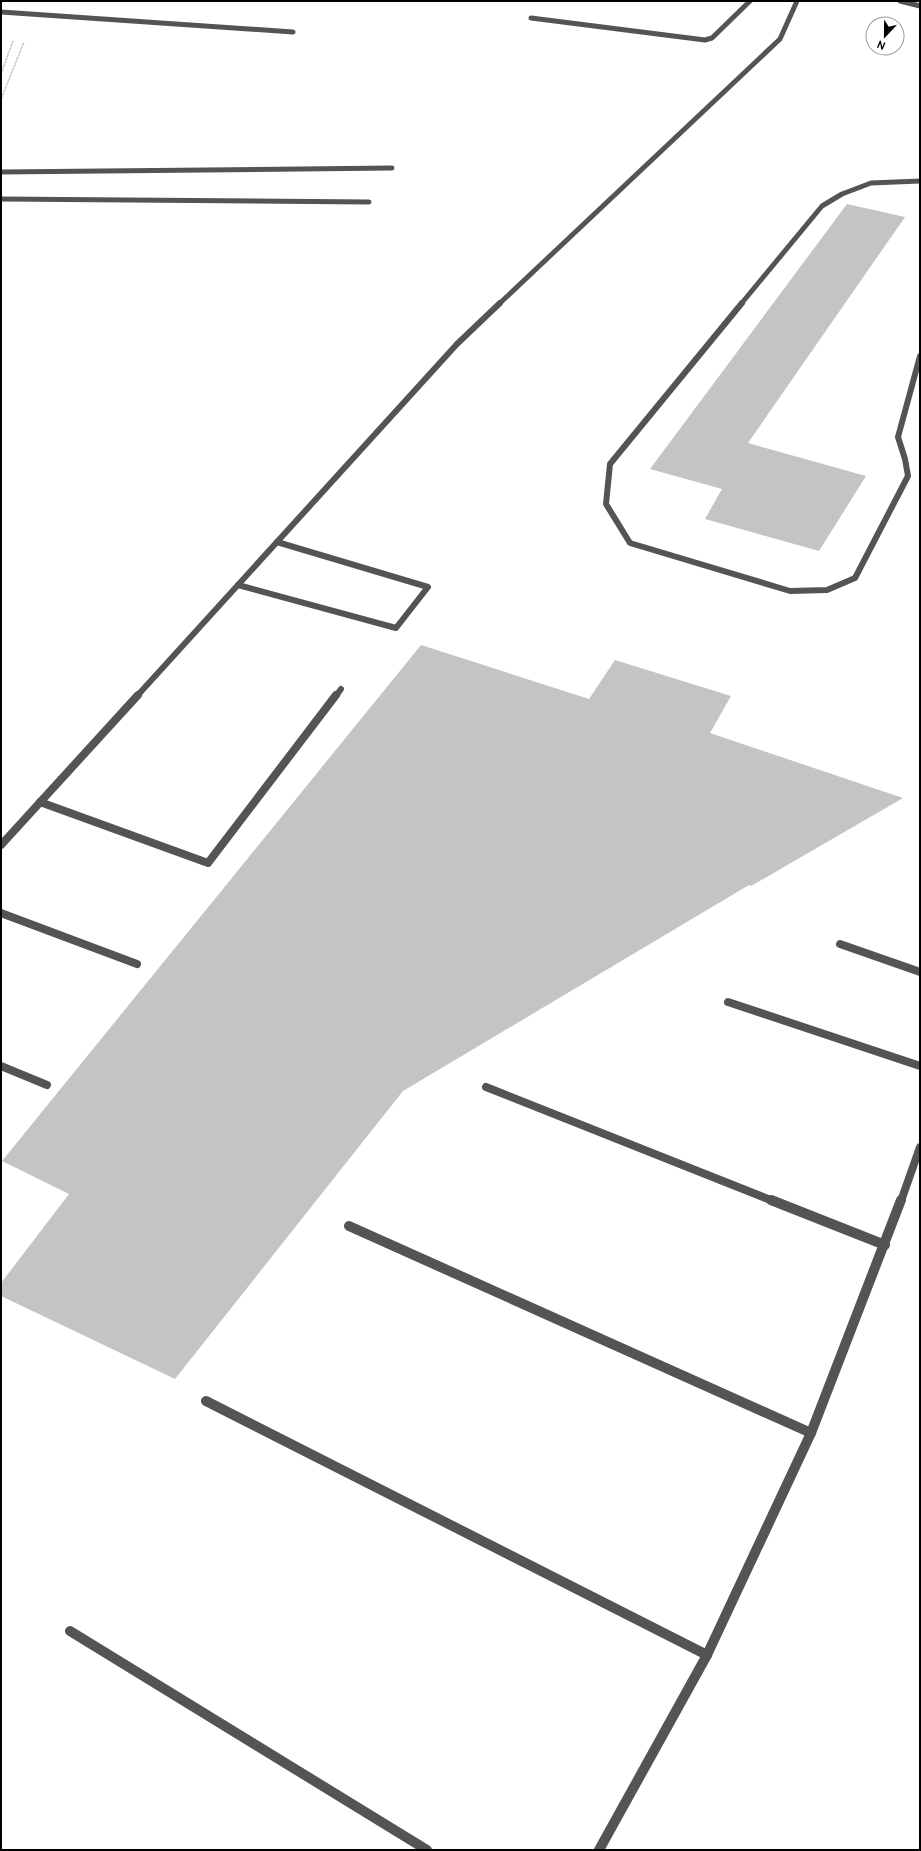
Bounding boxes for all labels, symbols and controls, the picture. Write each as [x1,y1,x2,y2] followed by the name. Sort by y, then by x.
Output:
[865,16,905,56] north arrow
[875,37,887,53] text: N

